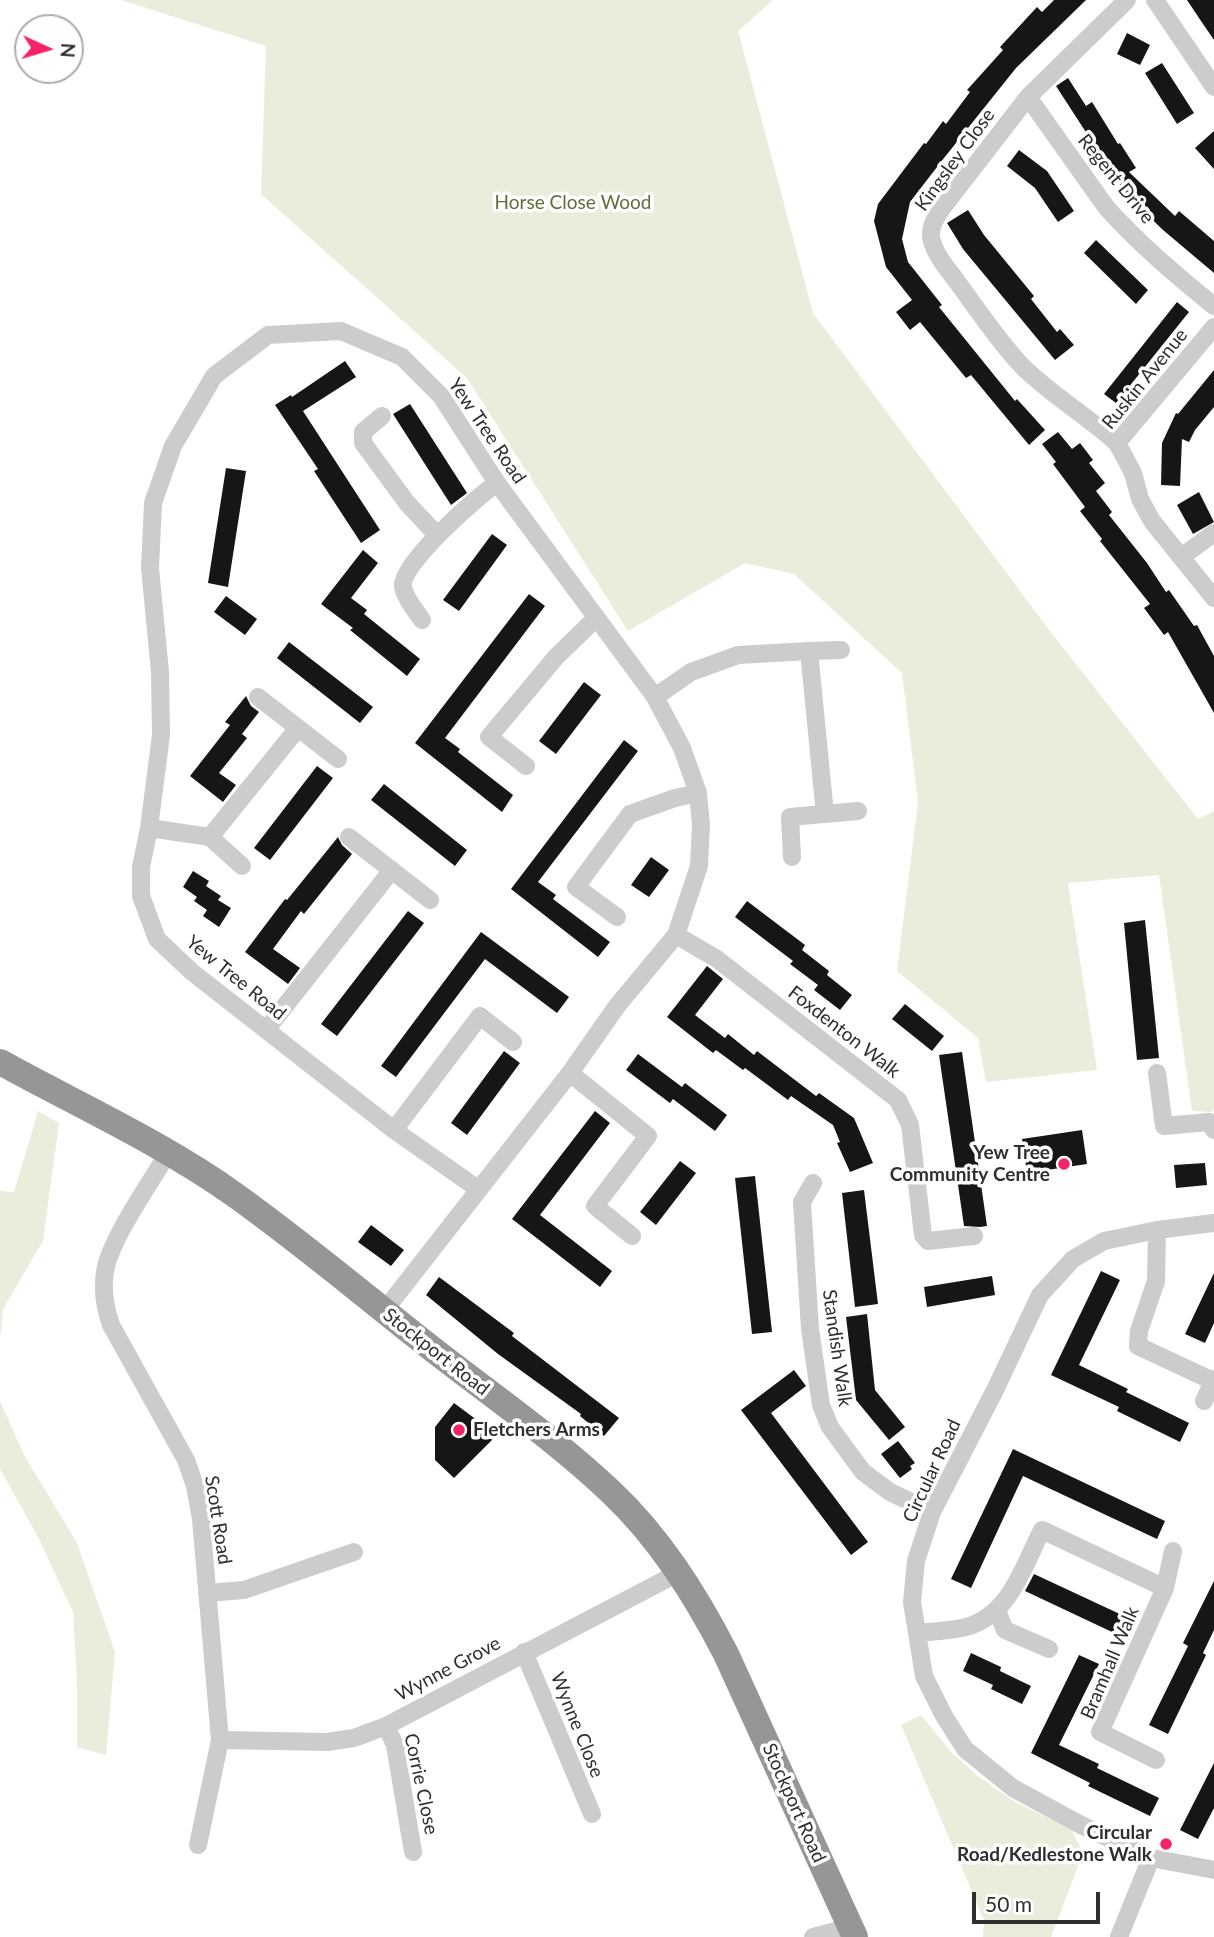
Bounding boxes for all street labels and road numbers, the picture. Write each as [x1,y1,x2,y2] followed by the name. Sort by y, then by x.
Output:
[910,104,1000,216] street label: Kingsley Close
[1073,130,1159,228] street label: Regent Drive
[1097,324,1193,434] street label: Ruskin Avenue
[443,374,531,488] street label: Yew Tree Road
[181,931,291,1025] street label: Yew Tree Road
[784,981,904,1083] street label: Foxdenton Walk
[818,1288,856,1408] street label: Standish Walk
[378,1304,494,1400] street label: Stockport Road
[898,1416,966,1526] street label: Circular Road
[200,1474,236,1566] street label: Scott Road
[1076,1603,1144,1723] street label: Bramhall Walk
[392,1632,504,1706] street label: Wynne Grove
[546,1669,608,1781] street label: Wynne Close
[399,1731,443,1837] street label: Corrie Close
[757,1740,831,1866] street label: Stockport Road

